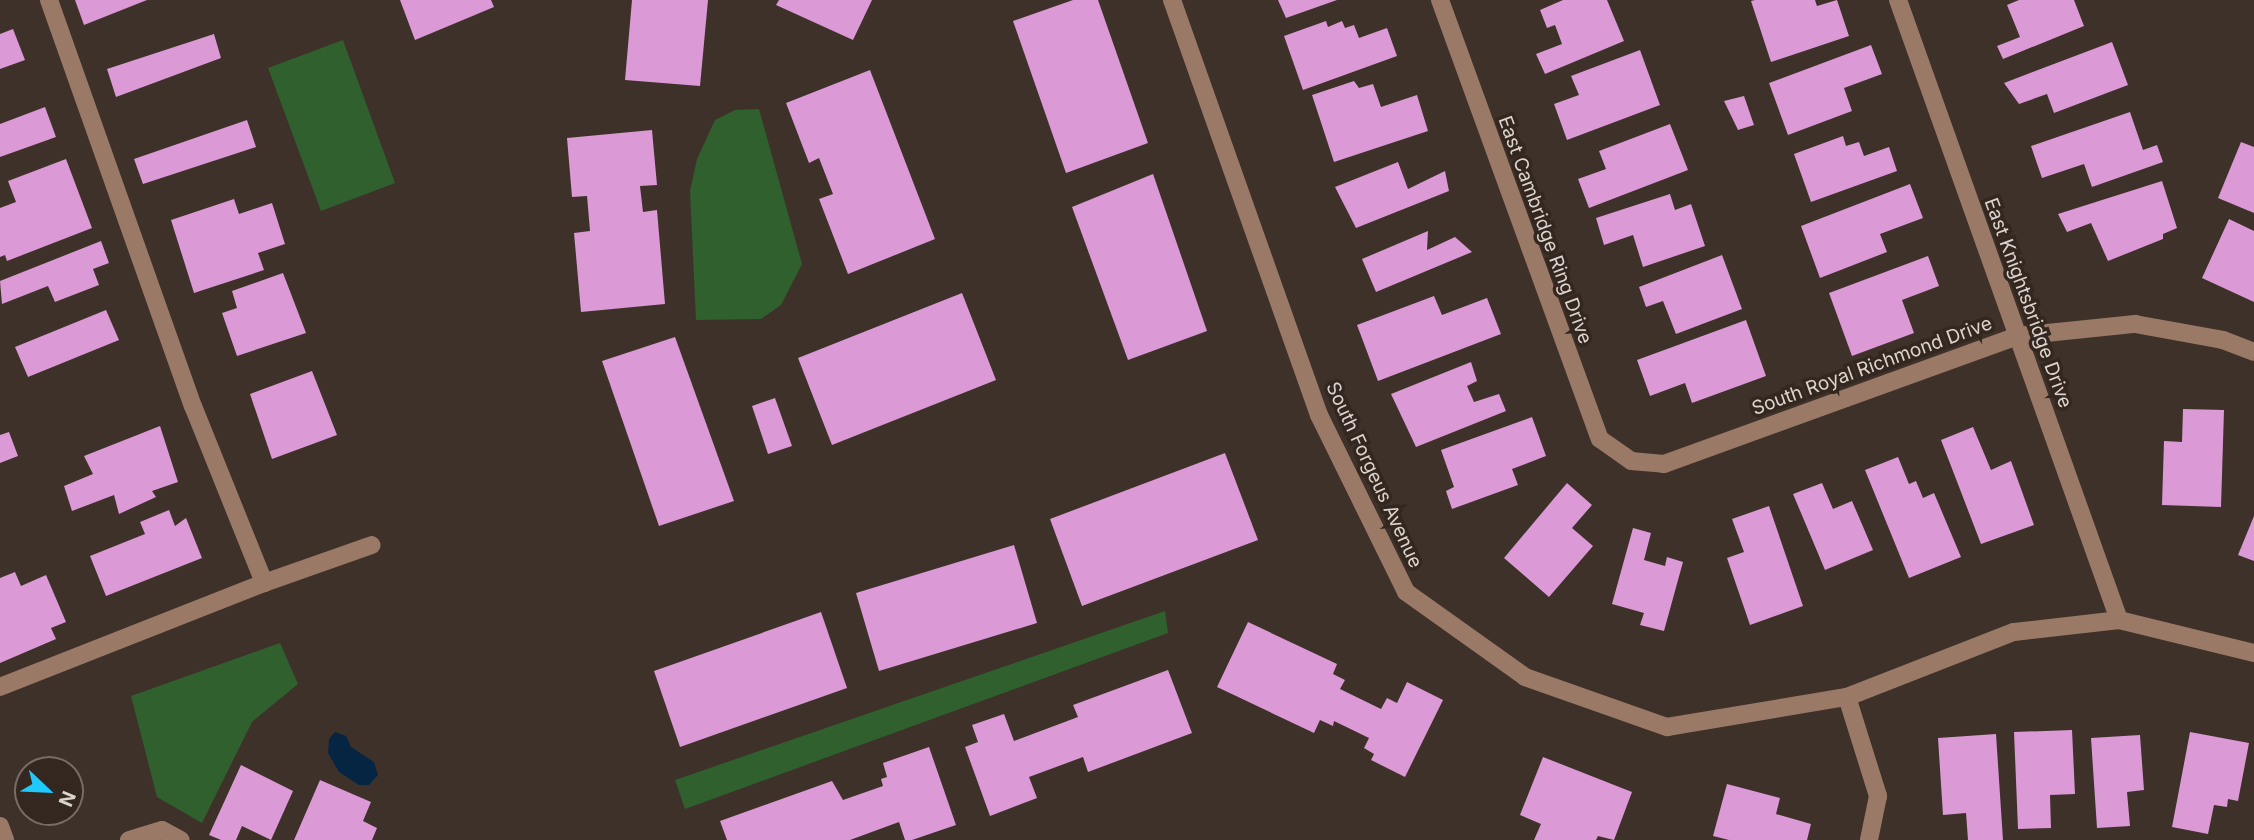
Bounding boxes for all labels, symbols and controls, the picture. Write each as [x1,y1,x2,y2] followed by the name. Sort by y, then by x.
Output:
[1493,113,1597,347] street label: East Cambridge Ring Drive
[1979,195,2077,411] street label: East Knightsbridge Drive
[1749,312,1995,420] street label: South Royal Richmond Drive
[1321,378,1427,572] street label: South Forgeus Avenue
[14,756,84,826] north arrow
[54,787,80,810] text: N

